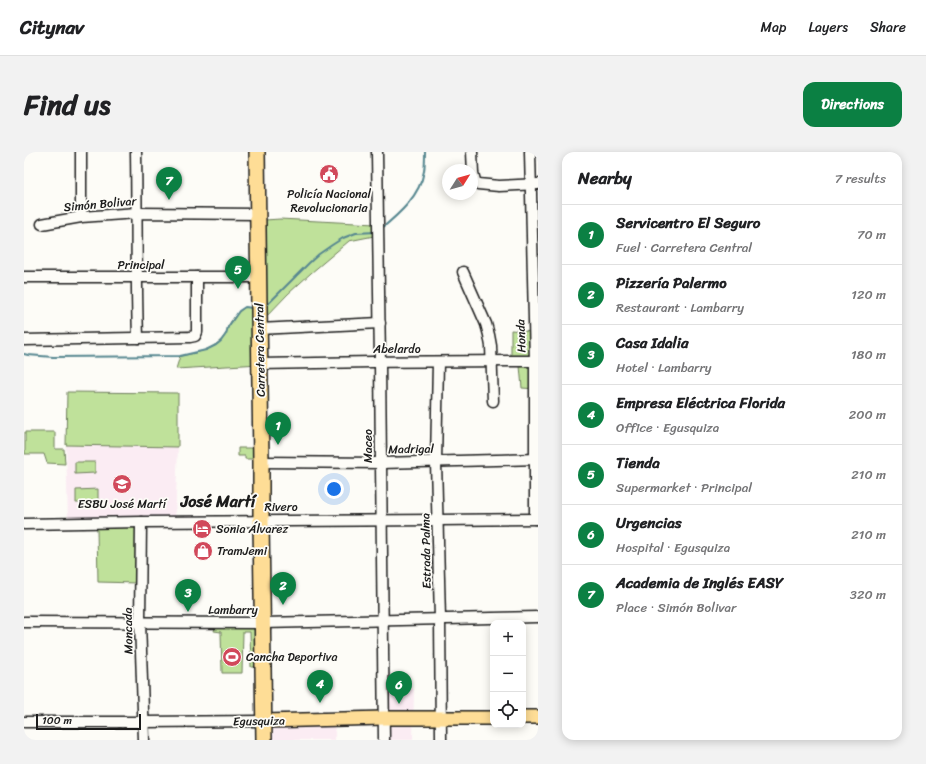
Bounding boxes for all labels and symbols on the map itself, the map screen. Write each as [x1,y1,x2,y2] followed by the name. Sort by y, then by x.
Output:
[318,163,340,185] public building icon: Policía Nacional Revolucionaria
[442,164,478,200] north arrow
[156,167,182,200] pin: 7
[287,183,372,219] place label: Policía Nacional Revolucionaria
[63,190,138,218] street label: Simón Bolivar
[117,254,165,276] street label: Principal
[225,256,251,289] pin: 5
[248,302,272,397] street label: Carretera Central
[509,318,533,353] street label: Honda
[372,338,421,360] street label: Abelardo
[265,412,291,445] pin: 1
[357,429,379,463] street label: Maceo
[388,438,435,460] street label: Madrigal
[111,473,133,495] school or university icon: ESBU José Martí
[324,479,344,499] your location
[180,487,258,516] district label: José Martí
[78,493,168,515] place label: ESBU José Martí
[264,496,298,518] street label: Rivero
[414,513,438,589] street label: Estrada Palma
[191,518,213,540] hotel icon: Sonia Álvarez
[216,518,289,540] place label: Sonia Álvarez
[192,540,214,562] shop icon: TramJemi
[217,540,268,562] place label: TramJemi
[270,572,296,605] pin: 2
[175,579,201,612] pin: 3
[208,599,258,621] street label: Lambarry
[117,607,139,655] street label: Moncada
[221,646,243,668] sports icon: Cancha Deportiva
[246,646,337,668] place label: Cancha Deportiva
[307,670,333,703] pin: 4
[386,671,412,704] pin: 6
[233,710,285,732] street label: Egusquiza
[36,712,141,731] scale bar

